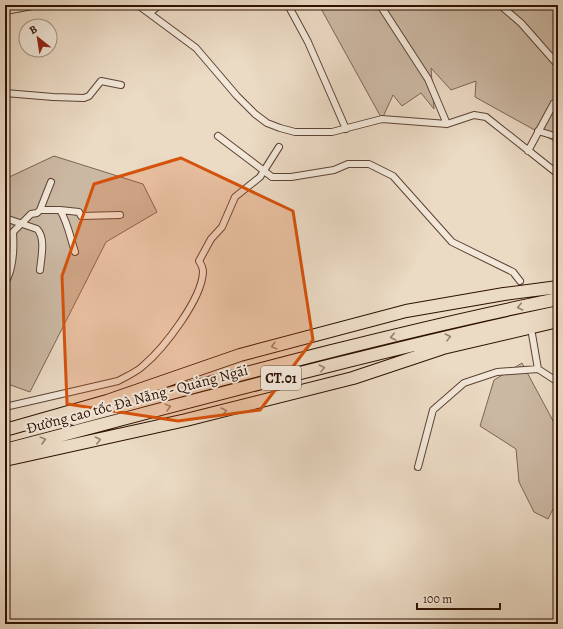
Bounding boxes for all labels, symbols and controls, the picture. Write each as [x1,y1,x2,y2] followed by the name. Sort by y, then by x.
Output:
[18,18,58,58] north arrow
[27,22,40,38] text: B
[517,303,523,311] one-way arrow
[390,332,396,340] one-way arrow
[445,334,451,342] one-way arrow
[270,341,277,350] one-way arrow
[24,360,250,438] street label: Đường cao tốc Đà Nẵng - Quảng Ngãi
[318,364,325,373] one-way arrow
[261,366,301,390] road number: CT.01
[165,404,172,412] one-way arrow
[220,407,227,416] one-way arrow
[39,437,46,445] one-way arrow
[95,437,101,445] one-way arrow
[417,585,500,611] scale bar
[423,591,452,607] text: 100 m

